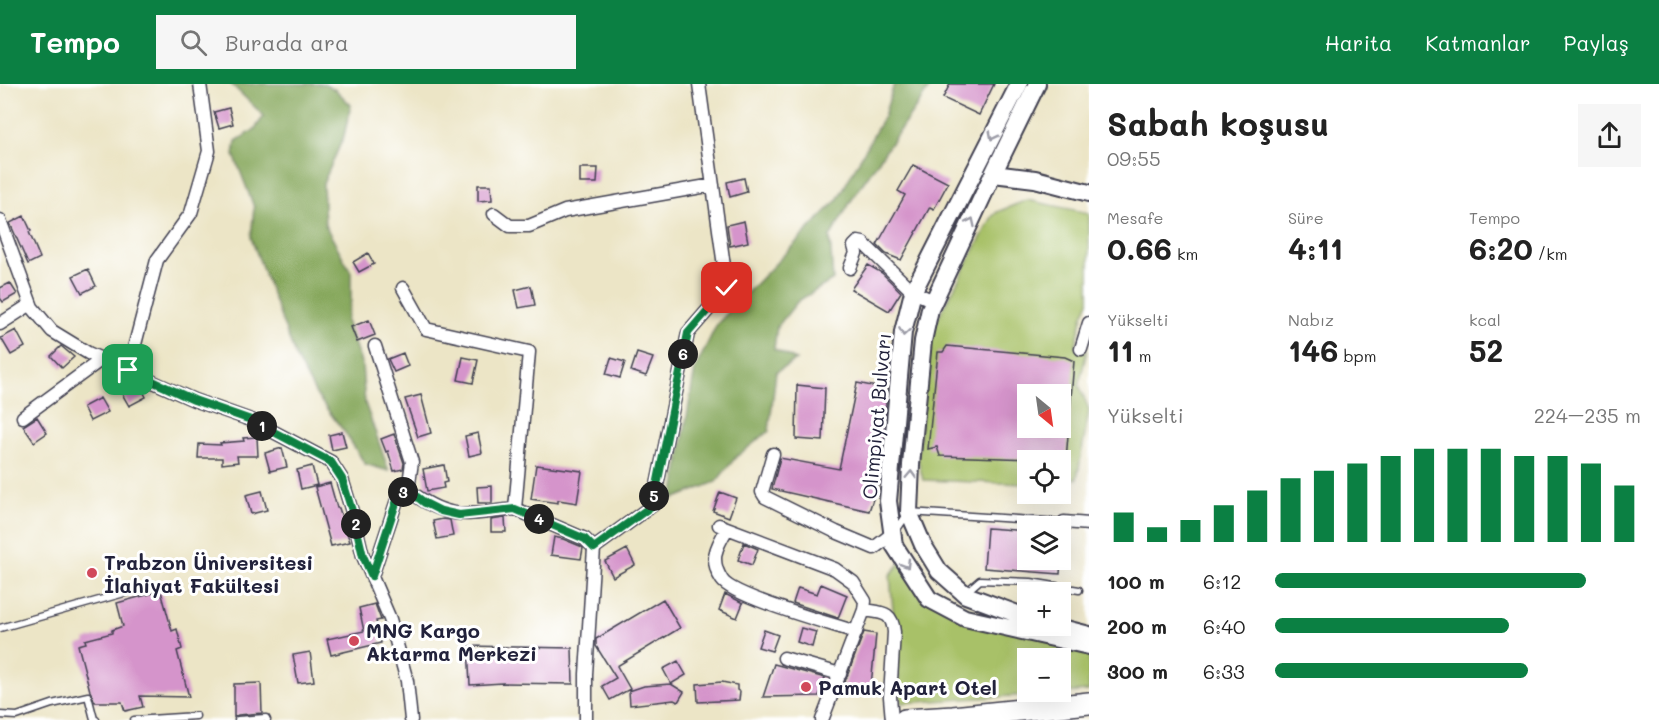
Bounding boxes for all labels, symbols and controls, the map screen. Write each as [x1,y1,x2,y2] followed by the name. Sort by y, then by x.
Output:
[156,15,576,69] search box
[30,24,120,60] text: Tempo
[177,26,210,59] icon: search
[225,28,349,57] text: Burada ara
[1325,29,1392,56] text: Harita
[1425,29,1531,56] text: Katmanlar
[1564,29,1629,56] text: Paylaş
[1107,101,1329,144] text: Sabah koşusu
[1578,104,1641,167] button: share
[988,130,1000,141] one-way arrow
[1107,145,1161,171] text: 09:55
[1107,207,1164,228] text: Mesafe
[1288,207,1324,228] text: Süre
[1469,207,1520,228] text: Tempo
[963,218,975,229] one-way arrow
[1107,228,1172,268] text: 0.66
[1288,228,1343,268] text: 4:11
[1469,228,1533,268] text: 6:20
[1172,243,1198,264] text: km
[1533,243,1568,264] text: /km
[701,262,752,313] pin
[710,271,743,304] icon: check
[1107,309,1168,330] text: Yükselti
[1288,309,1334,330] text: Nabız
[1469,309,1501,330] text: kcal
[898,326,911,336] one-way arrow
[1107,330,1134,370] text: 11
[1288,330,1338,370] text: 146
[1469,330,1503,370] text: 52
[856,332,896,500] street label: Olimpiyat Bulvarı
[668,339,698,369] pin: 6
[678,343,688,364] text: 6
[102,344,153,395] pin
[1134,345,1151,366] text: m
[1338,345,1376,366] text: bpm
[111,353,144,386] icon: arrive
[1017,384,1071,438] north arrow
[1017,384,1071,702] map controls
[1107,402,1184,428] text: Yükselti
[1534,402,1641,428] text: 224–235 m
[247,411,277,441] pin: 1
[258,415,266,436] text: 1
[1017,450,1071,504] button: locate
[904,470,917,479] one-way arrow
[388,477,418,507] pin: 3
[398,481,408,502] text: 3
[639,481,669,511] pin: 5
[649,485,659,506] text: 5
[524,504,554,534] pin: 4
[534,508,544,529] text: 4
[341,509,371,539] pin: 2
[352,513,360,534] text: 2
[1017,516,1071,570] button: layers
[104,549,313,598] place label: Trabzon Üniversitesi İlahiyat Fakültesi
[898,558,910,568] one-way arrow
[85,566,99,580] marker: Trabzon Üniversitesi İlahiyat Fakültesi
[1107,568,1165,594] text: 100 m
[1203,568,1241,594] text: 6:12
[1017,582,1071,636] button: +
[1107,613,1167,639] text: 200 m
[1203,613,1245,639] text: 6:40
[366,617,537,666] place label: MNG Kargo Aktarma Merkezi
[347,634,361,648] marker: MNG Kargo Aktarma Merkezi
[1017,648,1071,702] button: −
[1107,658,1168,684] text: 300 m
[1203,658,1245,684] text: 6:33
[818,674,997,700] place label: Pamuk Apart Otel
[799,680,813,694] marker: Pamuk Apart Otel

